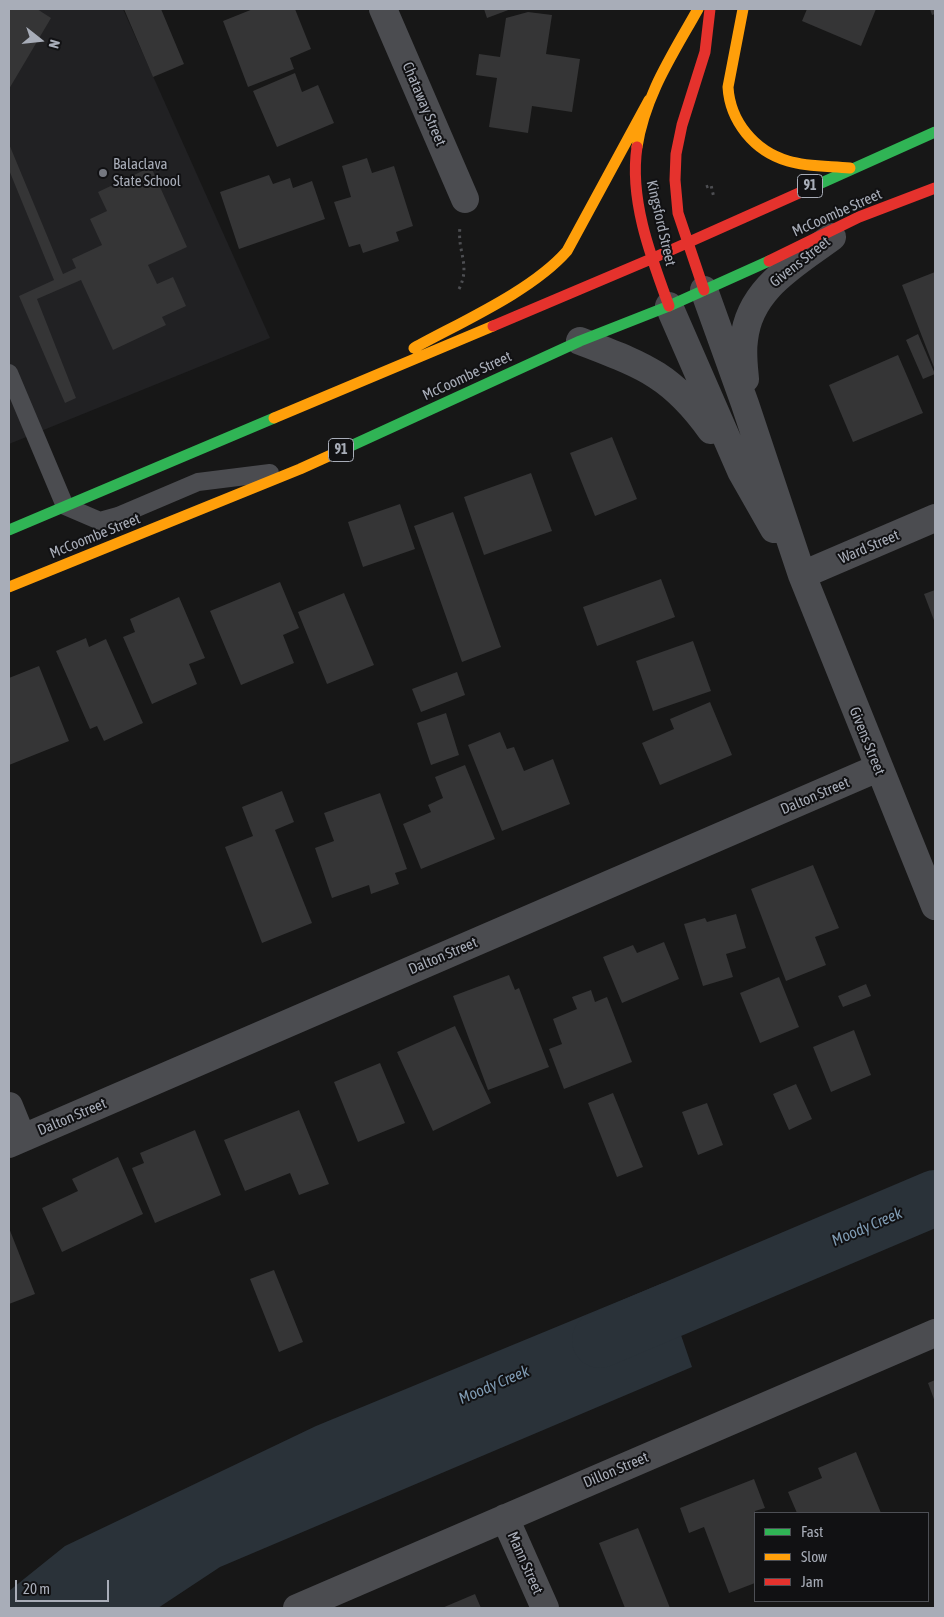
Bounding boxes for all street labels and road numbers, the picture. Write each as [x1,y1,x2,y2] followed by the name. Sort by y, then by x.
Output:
[398,59,450,149] street label: Chataway Street
[798,175,822,198] road number: 91
[642,178,680,268] street label: Kingsford Street
[789,185,885,241] street label: McCoombe Street
[766,233,834,291] street label: Givens Street
[420,348,514,404] street label: McCoombe Street
[328,438,354,462] road number: 91
[47,510,143,562] street label: McCoombe Street
[836,526,902,568] street label: Ward Street
[845,704,889,778] street label: Givens Street
[778,773,852,819] street label: Dalton Street
[406,933,480,979] street label: Dalton Street
[35,1094,109,1140] street label: Dalton Street
[581,1448,651,1492] street label: Dillon Street
[503,1529,547,1597] street label: Mann Street

